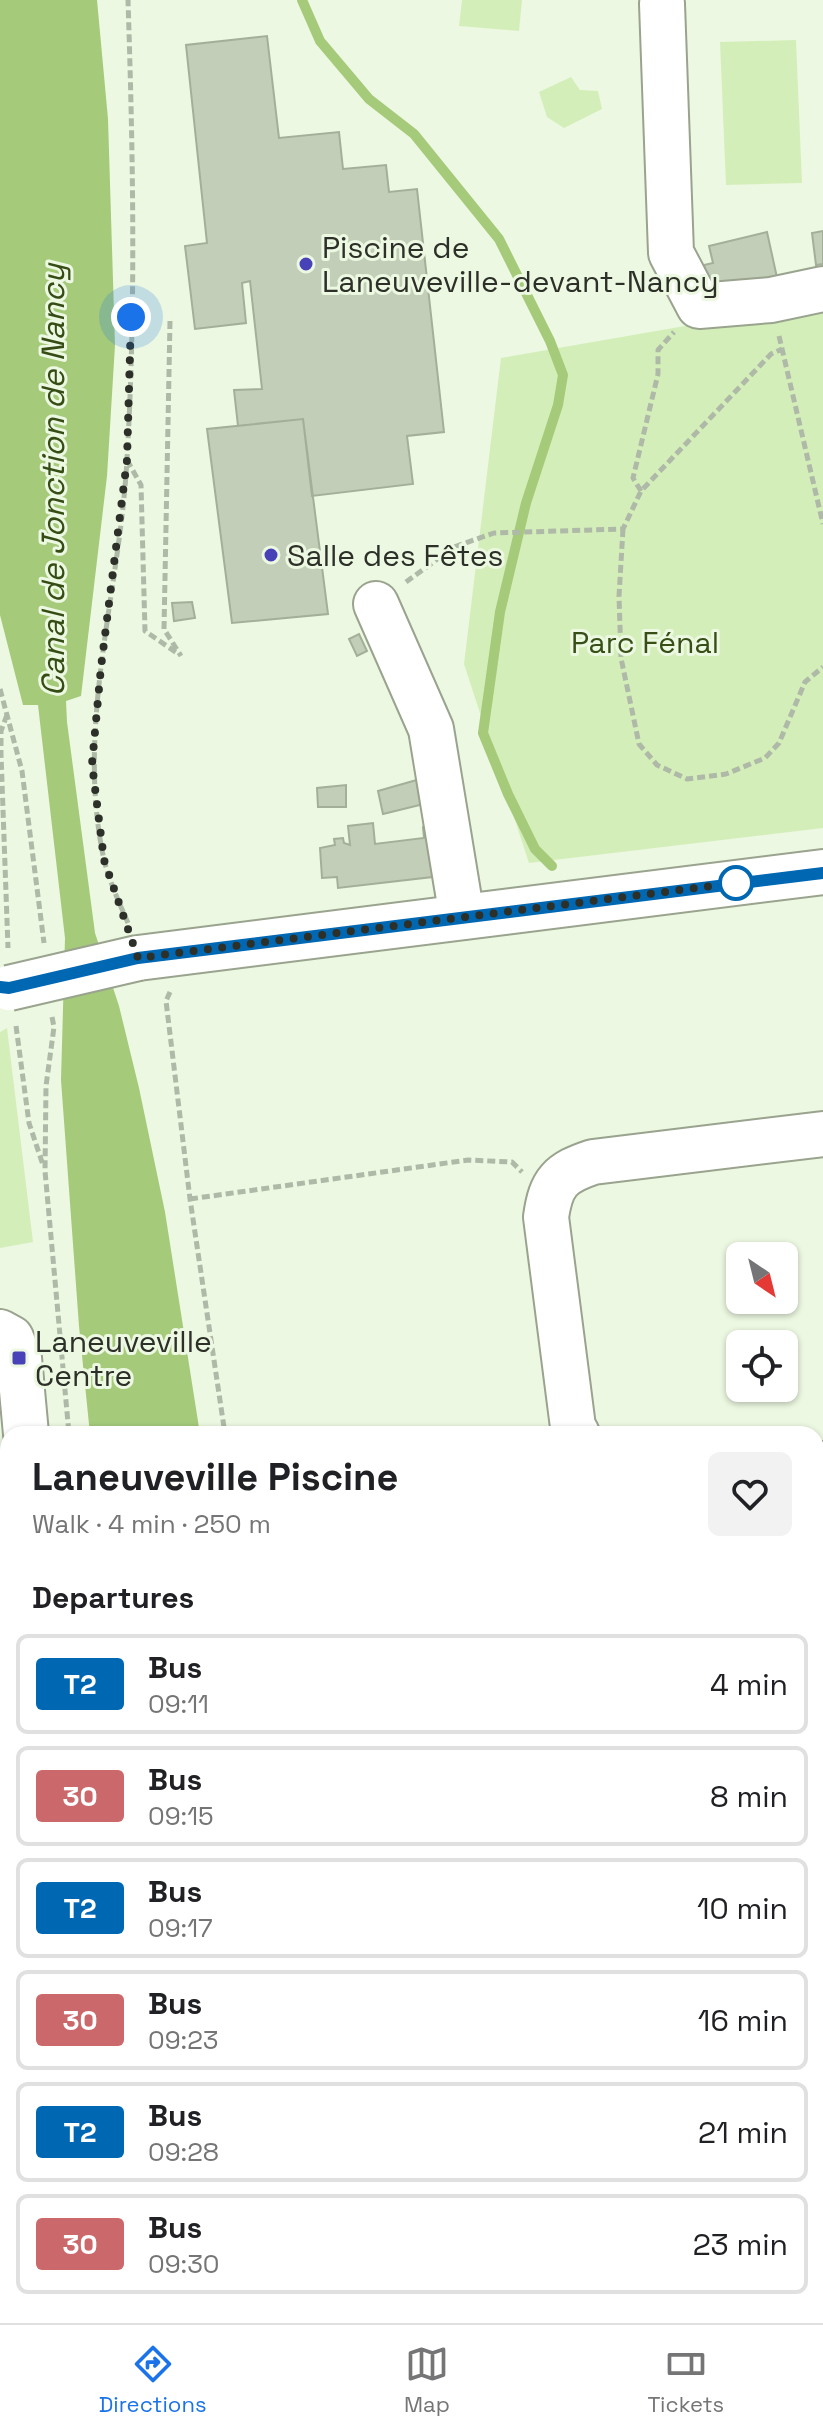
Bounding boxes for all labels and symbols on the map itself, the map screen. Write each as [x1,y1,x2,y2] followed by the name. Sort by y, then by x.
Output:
[322,228,719,301] place label: Piscine de Laneuveville-devant-Nancy
[297,255,315,273] marker: Piscine de Laneuveville-devant-Nancy
[33,262,73,696] water label: Canal de Jonction de Nancy
[111,297,151,337] your location
[287,536,503,575] place label: Salle des Fêtes
[262,546,280,564] marker: Salle des Fêtes
[571,623,719,662] park label: Parc Fénal
[719,866,753,900] unlabelled marker
[726,1242,798,1314] north arrow
[35,1322,212,1395] place label: Laneuveville Centre
[10,1349,28,1367] marker: Laneuveville Centre

